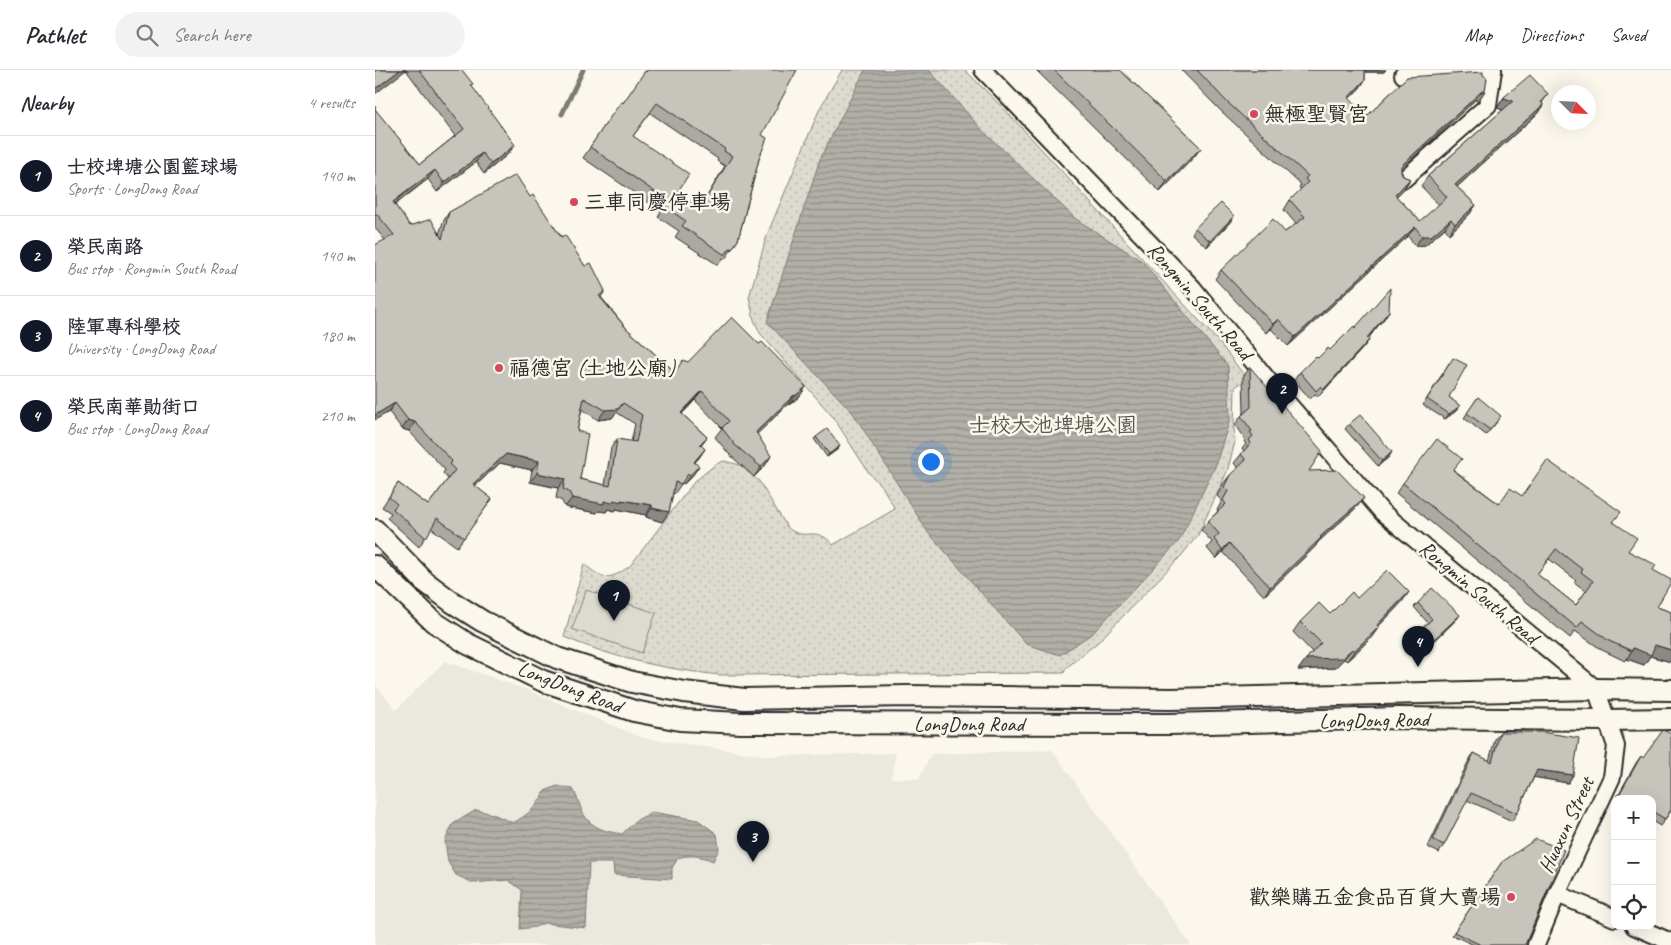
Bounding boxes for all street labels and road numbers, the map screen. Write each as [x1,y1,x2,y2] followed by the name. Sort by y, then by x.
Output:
[1142,237,1261,368] street label: Rongmin South Road
[1414,535,1547,652] street label: Rongmin South Road
[514,655,629,720] street label: LongDong Road
[1319,706,1433,734] street label: LongDong Road
[914,711,1028,737] street label: LongDong Road
[1532,771,1600,877] street label: Huaxun Street

